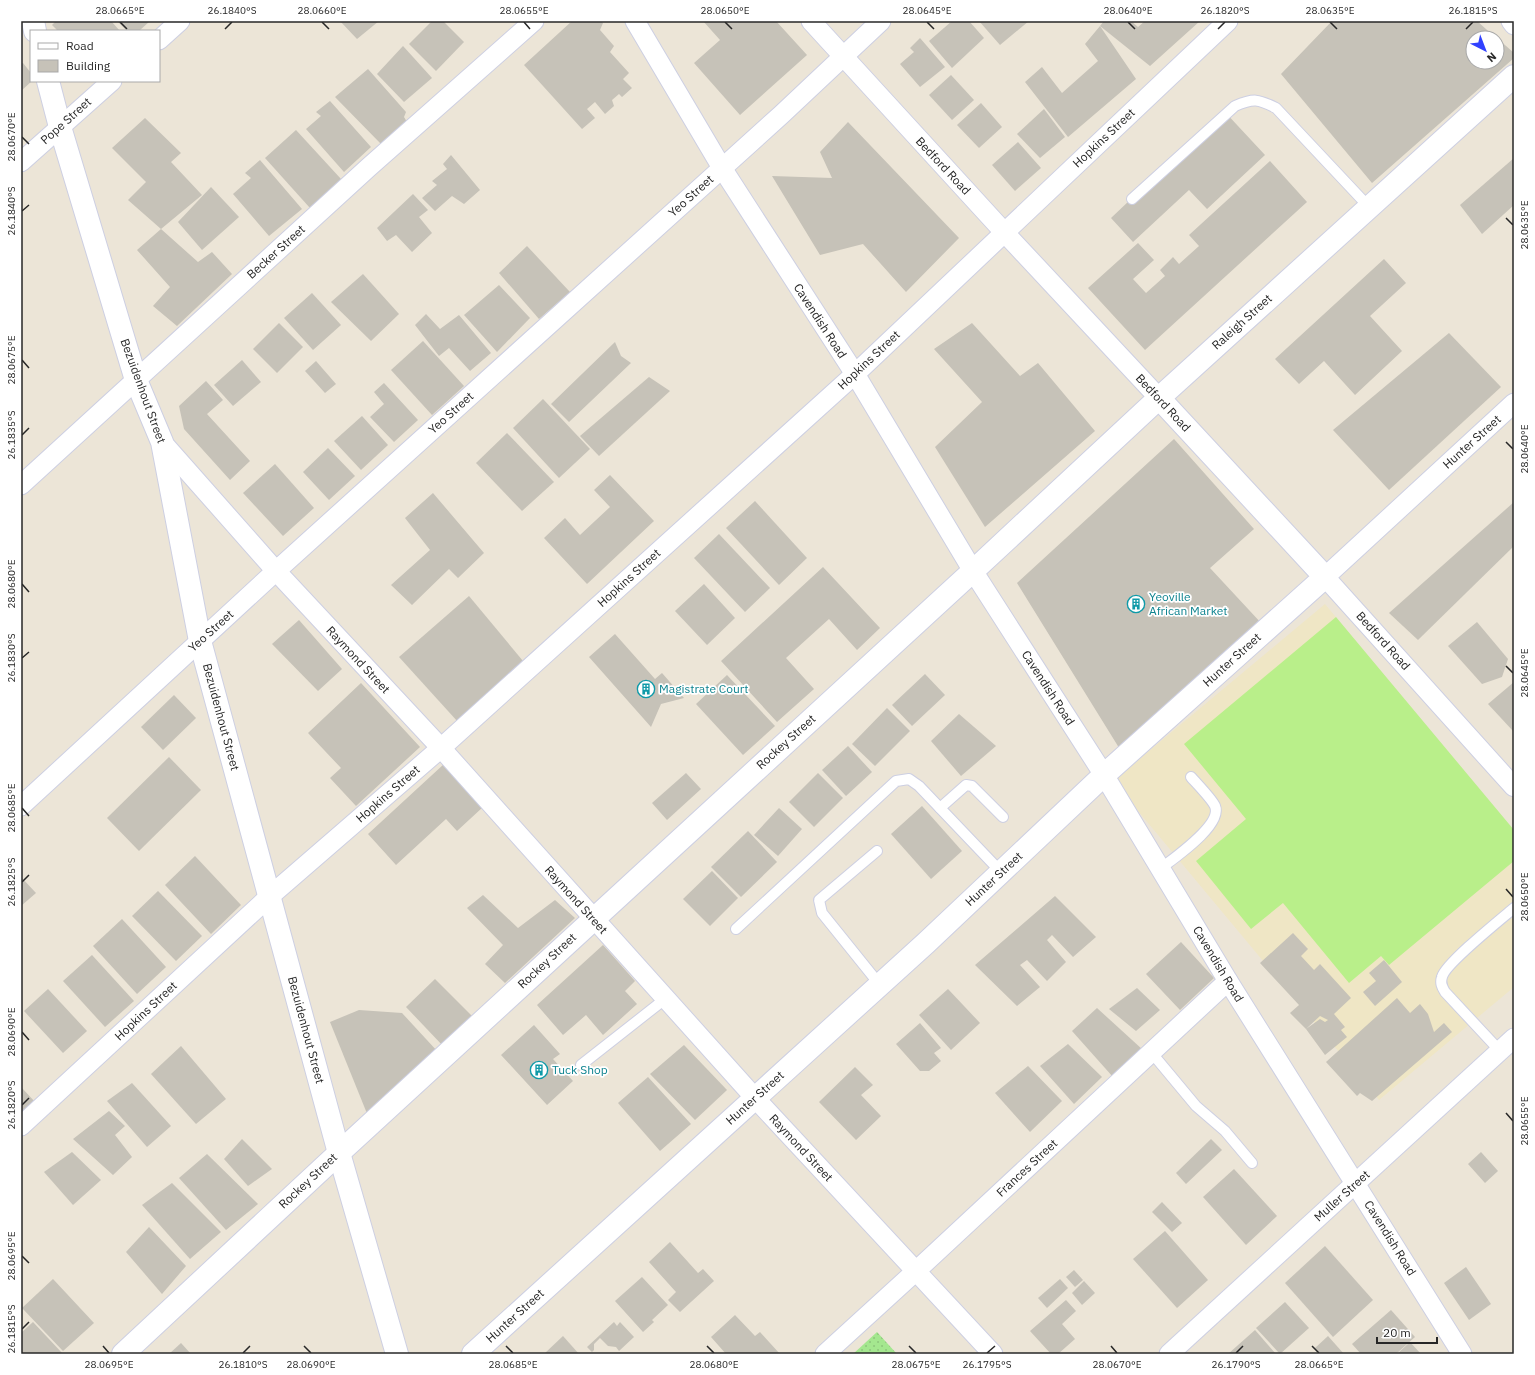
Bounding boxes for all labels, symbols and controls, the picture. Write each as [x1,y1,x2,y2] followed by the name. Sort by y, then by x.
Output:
[95,4,145,17] text: 28.0665°E
[207,4,257,17] text: 26.1840°S
[297,4,347,17] text: 28.0660°E
[499,4,549,17] text: 28.0655°E
[700,4,750,17] text: 28.0650°E
[902,4,952,17] text: 28.0645°E
[1103,4,1153,17] text: 28.0640°E
[1200,4,1250,17] text: 26.1820°S
[1305,4,1355,17] text: 28.0635°E
[1448,4,1498,17] text: 26.1815°S
[30,30,160,82] legend
[1465,30,1505,70] north arrow
[66,38,94,53] text: Road
[1484,50,1499,65] text: N
[66,58,111,73] text: Building
[37,94,94,147] street label: Pope Street
[1069,105,1138,170] street label: Hopkins Street
[5,112,18,162] text: 28.0670°E
[913,134,974,198] street label: Bedford Road
[665,171,716,220] street label: Yeo Street
[5,186,18,236] text: 26.1840°S
[1518,200,1531,250] text: 28.0635°E
[243,222,308,282] street label: Becker Street
[791,281,850,361] street label: Cavendish Road
[1209,291,1275,353] street label: Raleigh Street
[834,327,903,392] street label: Hopkins Street
[5,335,18,385] text: 28.0675°E
[118,336,169,445] street label: Bezuidenhout Street
[1133,371,1194,435] street label: Bedford Road
[425,388,476,437] street label: Yeo Street
[5,410,18,460] text: 26.1835°S
[1440,412,1504,472] street label: Hunter Street
[1518,424,1531,474] text: 28.0640°E
[594,545,663,610] street label: Hopkins Street
[5,559,18,609] text: 28.0680°E
[1149,589,1228,618] place label: Yeoville African Market
[1126,594,1146,614] building icon: Yeoville African Market
[185,606,236,655] street label: Yeo Street
[1353,608,1414,673] street label: Bedford Road
[323,623,393,696] street label: Raymond Street
[1200,630,1264,690] street label: Hunter Street
[5,633,18,683] text: 26.1830°S
[1019,648,1078,728] street label: Cavendish Road
[1518,648,1531,698] text: 28.0645°E
[200,662,243,772] street label: Bezuidenhout Street
[636,679,656,699] building icon: Magistrate Court
[659,681,748,696] place label: Magistrate Court
[753,711,818,772] street label: Rockey Street
[353,762,423,825] street label: Hopkins Street
[5,783,18,833] text: 28.0685°E
[962,848,1025,909] street label: Hunter Street
[5,857,18,907] text: 26.1825°S
[542,862,611,937] street label: Raymond Street
[1518,872,1531,922] text: 28.0650°E
[1190,923,1247,1004] street label: Cavendish Road
[514,930,579,992] street label: Rockey Street
[285,975,328,1085] street label: Bezuidenhout Street
[111,978,180,1043] street label: Hopkins Street
[5,1007,18,1057] text: 28.0690°E
[529,1060,549,1080] building icon: Tuck Shop
[552,1062,608,1077] place label: Tuck Shop
[723,1068,787,1128] street label: Hunter Street
[5,1080,18,1130] text: 26.1820°S
[1518,1096,1531,1146] text: 28.0655°E
[766,1111,836,1184] street label: Raymond Street
[993,1135,1060,1200] street label: Frances Street
[275,1150,340,1212] street label: Rockey Street
[1311,1167,1373,1225] street label: Muller Street
[1361,1197,1420,1278] street label: Cavendish Road
[5,1231,18,1281] text: 28.0695°E
[483,1286,547,1346] street label: Hunter Street
[5,1304,18,1354] text: 26.1815°S
[1377,1319,1437,1345] scale bar
[1383,1325,1411,1340] text: 20 m
[84,1358,134,1371] text: 28.0695°E
[218,1358,268,1371] text: 26.1810°S
[286,1358,336,1371] text: 28.0690°E
[488,1358,538,1371] text: 28.0685°E
[689,1358,739,1371] text: 28.0680°E
[891,1358,941,1371] text: 28.0675°E
[962,1358,1012,1371] text: 26.1795°S
[1092,1358,1142,1371] text: 28.0670°E
[1211,1358,1261,1371] text: 26.1790°S
[1294,1358,1344,1371] text: 28.0665°E

